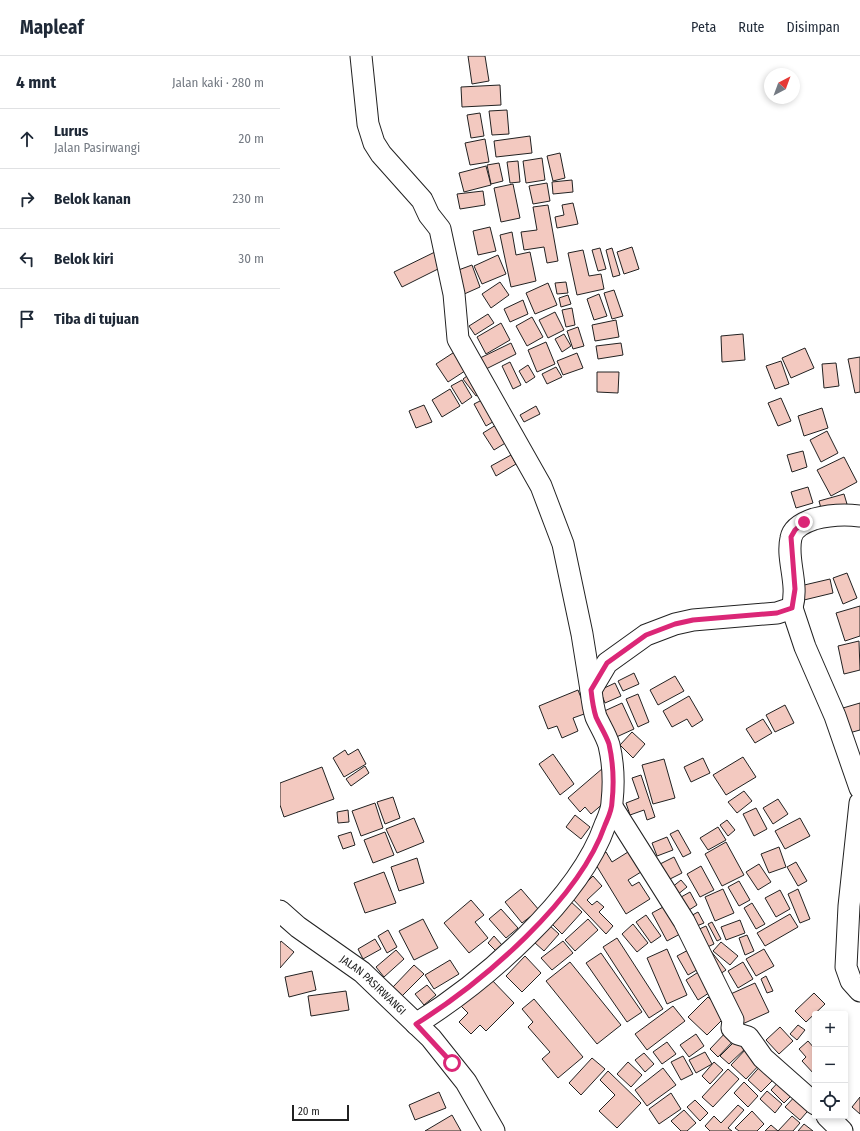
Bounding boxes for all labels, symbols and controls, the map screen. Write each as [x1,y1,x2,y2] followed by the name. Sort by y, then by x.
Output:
[20,16,84,39] text: Mapleaf
[691,19,716,36] text: Peta
[738,19,765,36] text: Rute
[787,19,840,36] text: Disimpan
[764,68,800,104] north arrow
[16,72,56,93] text: 4 mnt
[172,75,264,90] text: Jalan kaki · 280 m
[54,122,88,140] text: Lurus
[16,128,38,150] icon: ahead
[238,131,264,146] text: 20 m
[54,140,140,155] text: Jalan Pasirwangi
[16,188,38,210] icon: right
[54,190,131,208] text: Belok kanan
[233,191,264,206] text: 230 m
[16,248,38,270] icon: left
[54,250,114,268] text: Belok kiri
[238,251,264,266] text: 30 m
[16,308,38,330] icon: arrive
[54,310,139,328] text: Tiba di tujuan
[795,513,813,531] route end
[337,953,409,1018] street label: JALAN PASIRWANGI
[812,1011,848,1119] map controls
[812,1011,848,1047] button: +
[812,1047,848,1083] button: −
[443,1054,461,1072] route start
[812,1083,848,1119] button: locate
[292,1103,349,1122] scale bar
[298,1105,320,1118] text: 20 m

